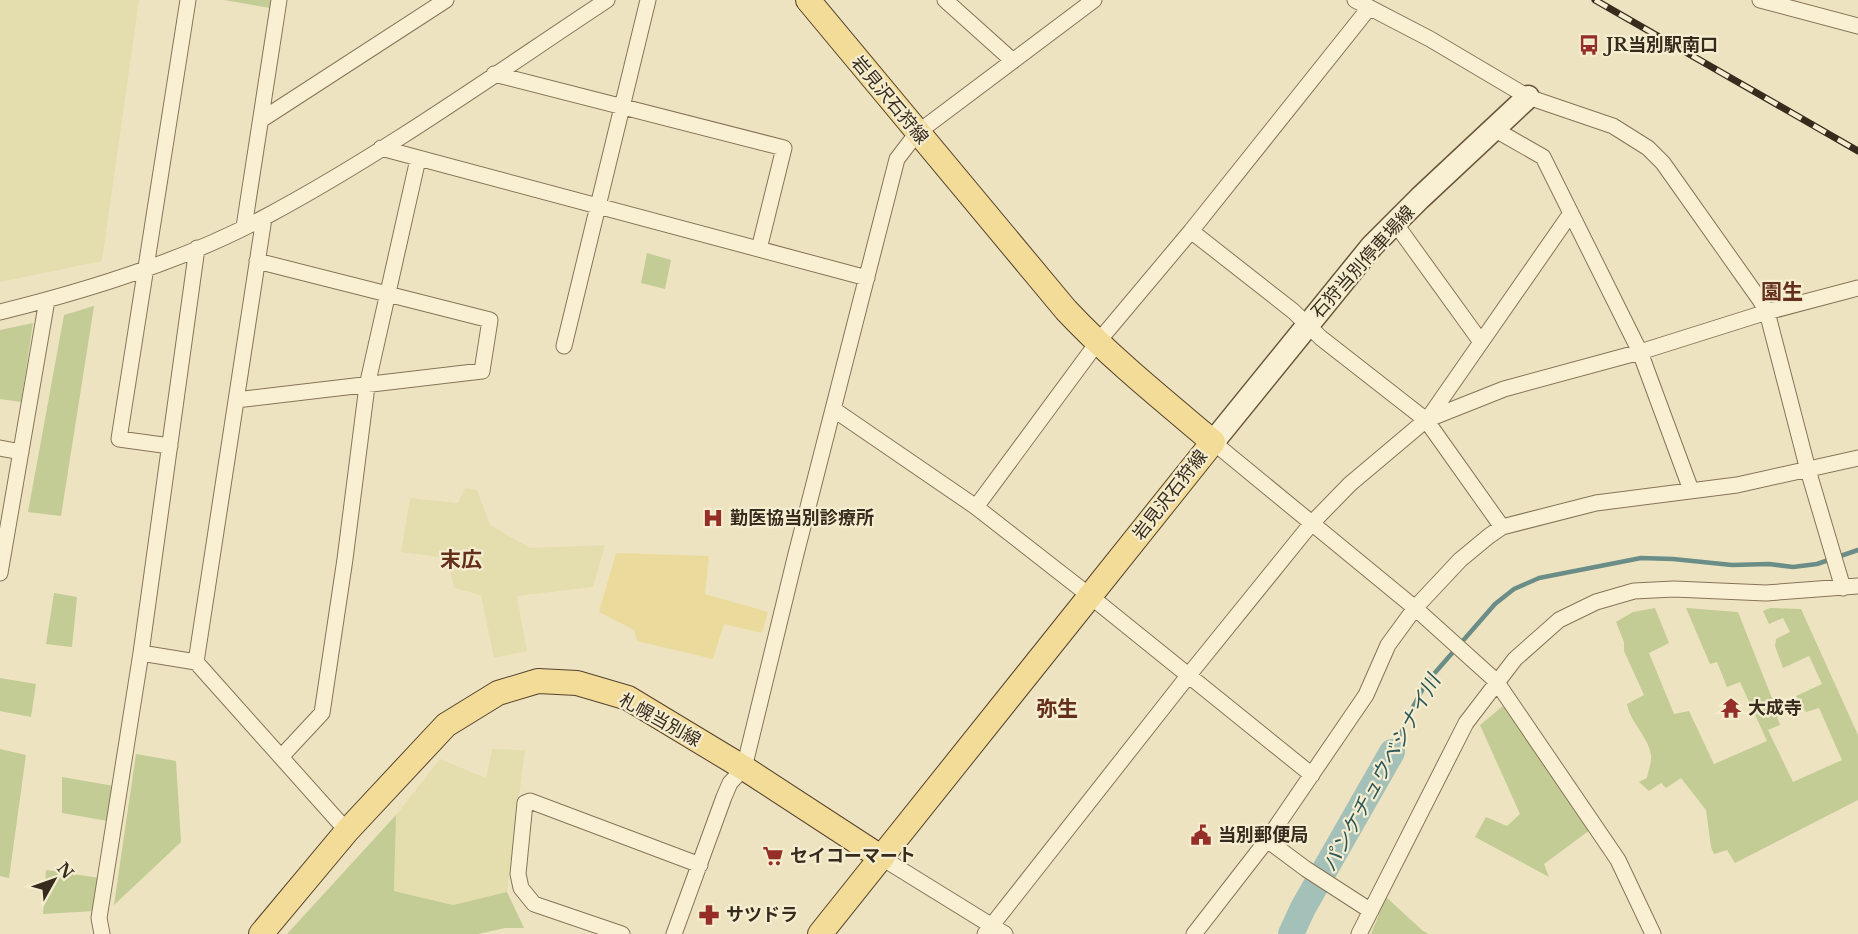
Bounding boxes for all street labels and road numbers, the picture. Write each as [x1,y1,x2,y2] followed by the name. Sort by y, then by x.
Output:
[847,52,933,148] street label: 岩見沢石狩線
[1307,201,1419,323] street label: 石狩当別停車場線
[1128,446,1212,544] street label: 岩見沢石狩線
[615,689,705,751] street label: 札幌当別線

